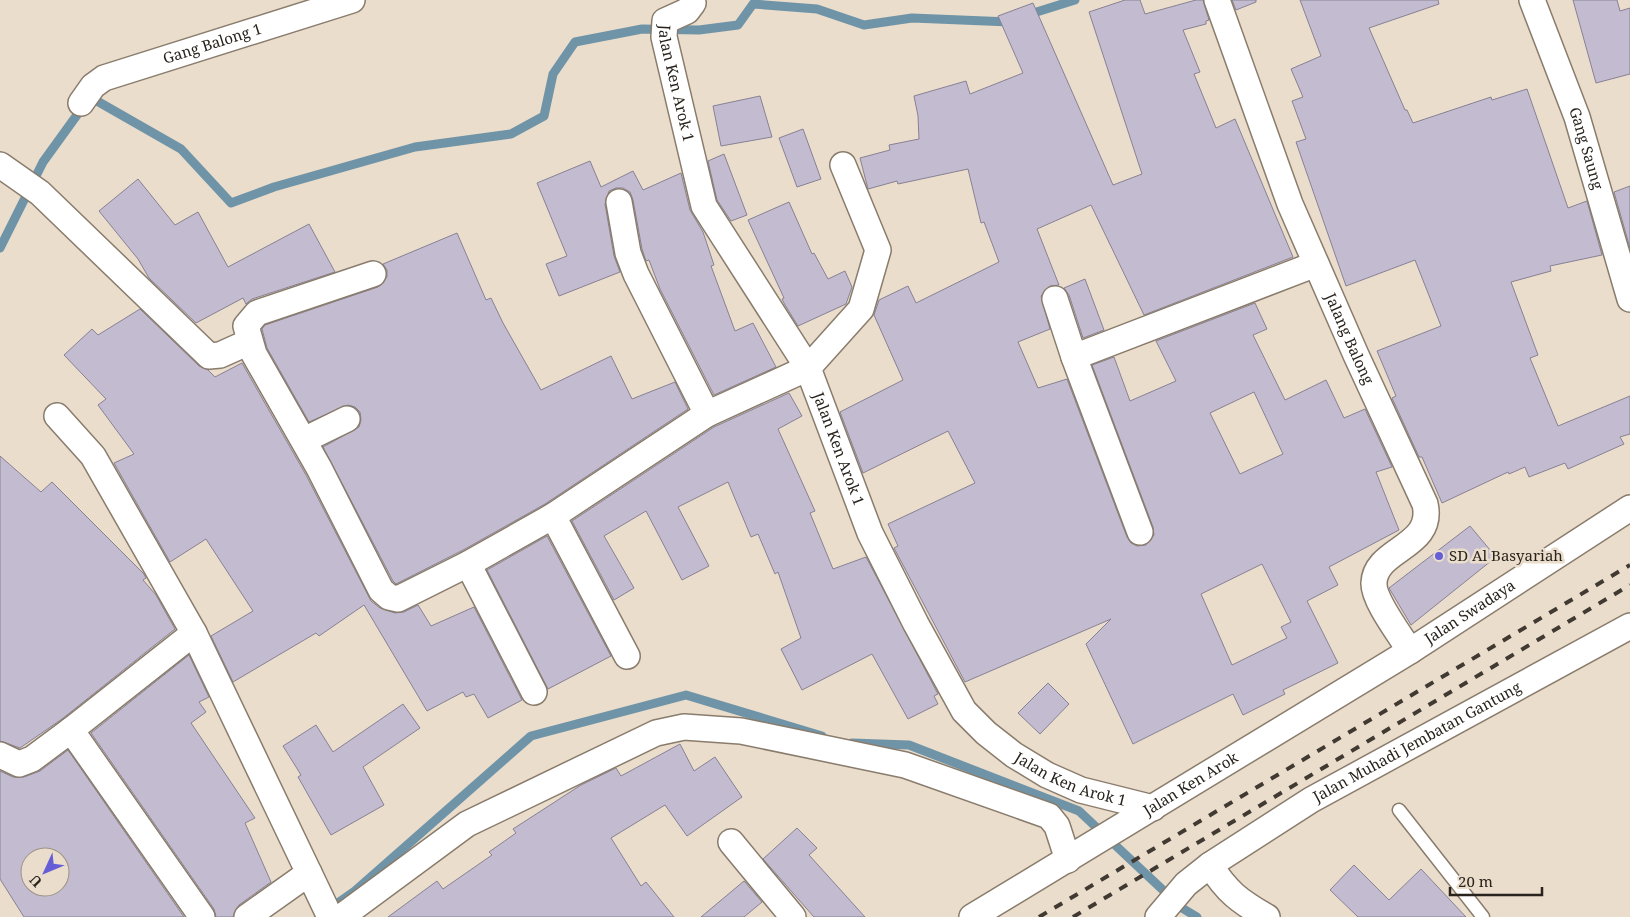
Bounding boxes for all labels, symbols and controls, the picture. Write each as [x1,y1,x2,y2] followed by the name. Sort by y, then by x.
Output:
[160,18,264,68] street label: Gang Balong 1
[655,23,699,144] street label: Jalan Ken Arok 1
[1565,104,1609,192] street label: Gang Saung
[1321,289,1379,387] street label: Jalang Balong
[809,388,870,508] street label: Jalan Ken Arok 1
[1449,545,1563,565] place label: SD Al Basyariah
[1433,550,1445,562] marker: SD Al Basyariah
[1419,574,1519,648] street label: Jalan Swadaya
[1308,676,1524,806] street label: Jalan Muhadi Jembatan Gantung
[1010,746,1129,810] street label: Jalan Ken Arok 1
[1138,747,1242,820] street label: Jalan Ken Arok
[20,847,70,897] north arrow
[1450,864,1542,896] scale bar
[24,871,46,892] text: U
[1458,871,1493,891] text: 20 m

